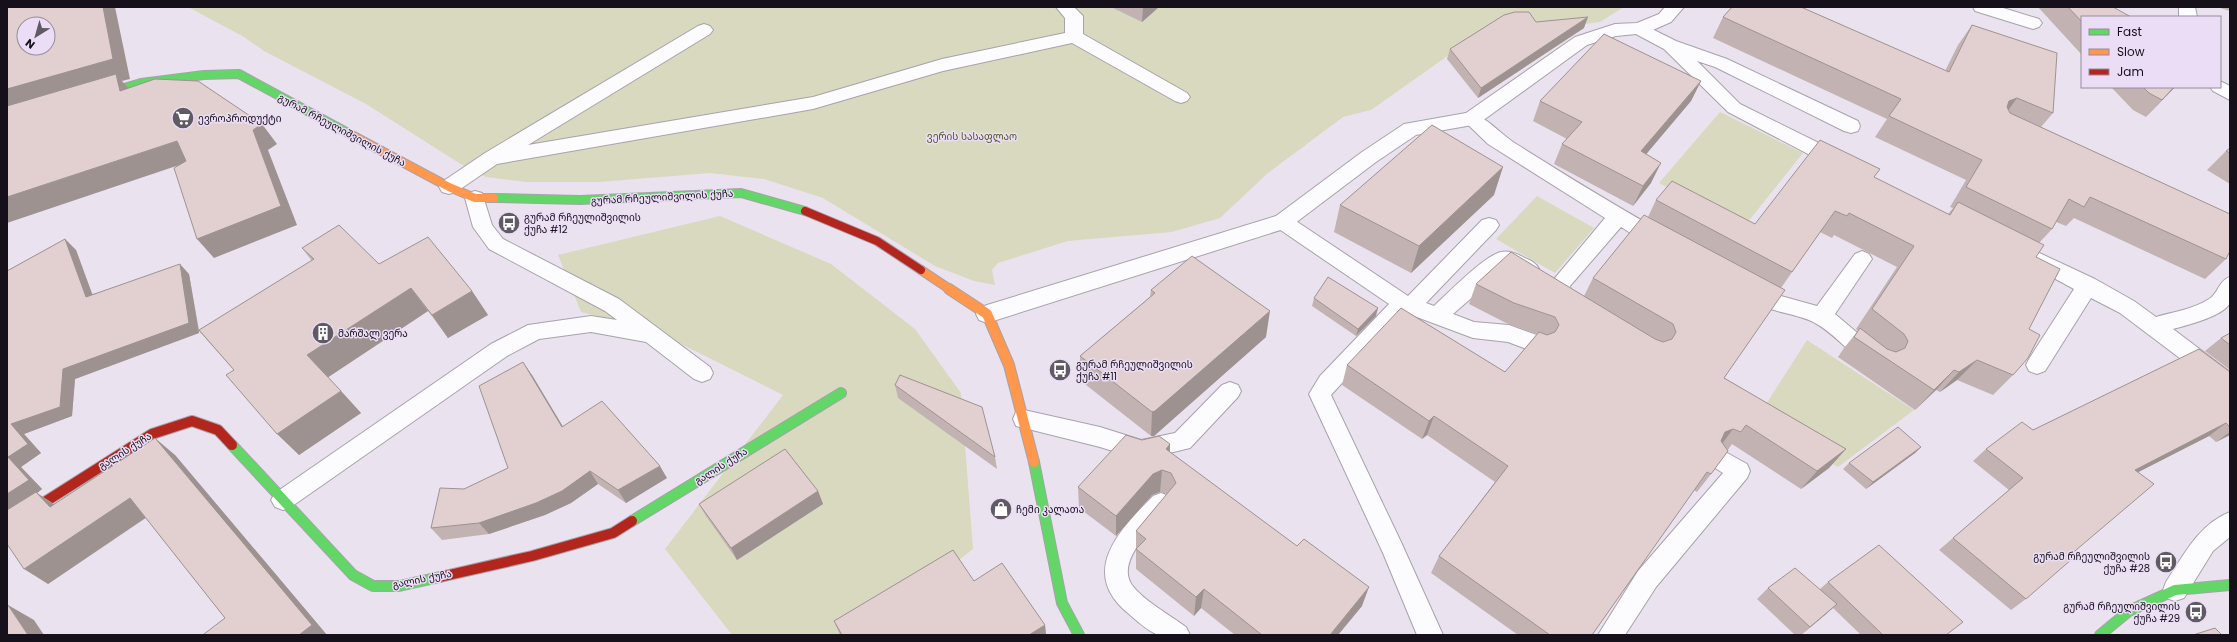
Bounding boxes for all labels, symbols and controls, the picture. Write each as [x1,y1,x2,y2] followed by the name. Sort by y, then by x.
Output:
[16,16,56,56] north arrow
[2081,16,2221,88] legend
[2117,23,2142,40] text: Fast
[22,35,38,53] text: N
[2117,43,2145,60] text: Slow
[2117,63,2144,80] text: Jam
[275,90,409,170] street label: გურამ რჩეულიშვილის ქუჩა
[170,105,196,131] supermarket icon: ევროპროდუქტი
[198,111,282,126] place label: ევროპროდუქტი
[927,129,1017,144] park label: ვერის სასაფლაო
[590,186,734,208] street label: გურამ რჩეულიშვილის ქუჩა
[496,210,522,236] bus stop icon: გურამ რჩეულიშვილის ქუჩა #12
[524,210,641,237] place label: გურამ რჩეულიშვილის ქუჩა #12
[310,320,336,346] building icon: მარშალ ვერა
[338,326,408,341] place label: მარშალ ვერა
[1047,357,1073,383] bus stop icon: გურამ რჩეულიშვილის ქუჩა #11
[1076,357,1193,384] place label: გურამ რჩეულიშვილის ქუჩა #11
[96,429,154,473] street label: გალის ქუჩა
[692,444,750,488] street label: გალის ქუჩა
[988,496,1014,522] shop icon: ჩემი კალათა
[1016,502,1084,517] place label: ჩემი კალათა
[2033,549,2150,576] place label: გურამ რჩეულიშვილის ქუჩა #28
[2153,549,2179,575] bus stop icon: გურამ რჩეულიშვილის ქუჩა #28
[391,566,453,592] street label: გალის ქუჩა
[2063,599,2180,626] place label: გურამ რჩეულიშვილის ქუჩა #29
[2183,599,2209,625] bus stop icon: გურამ რჩეულიშვილის ქუჩა #29

